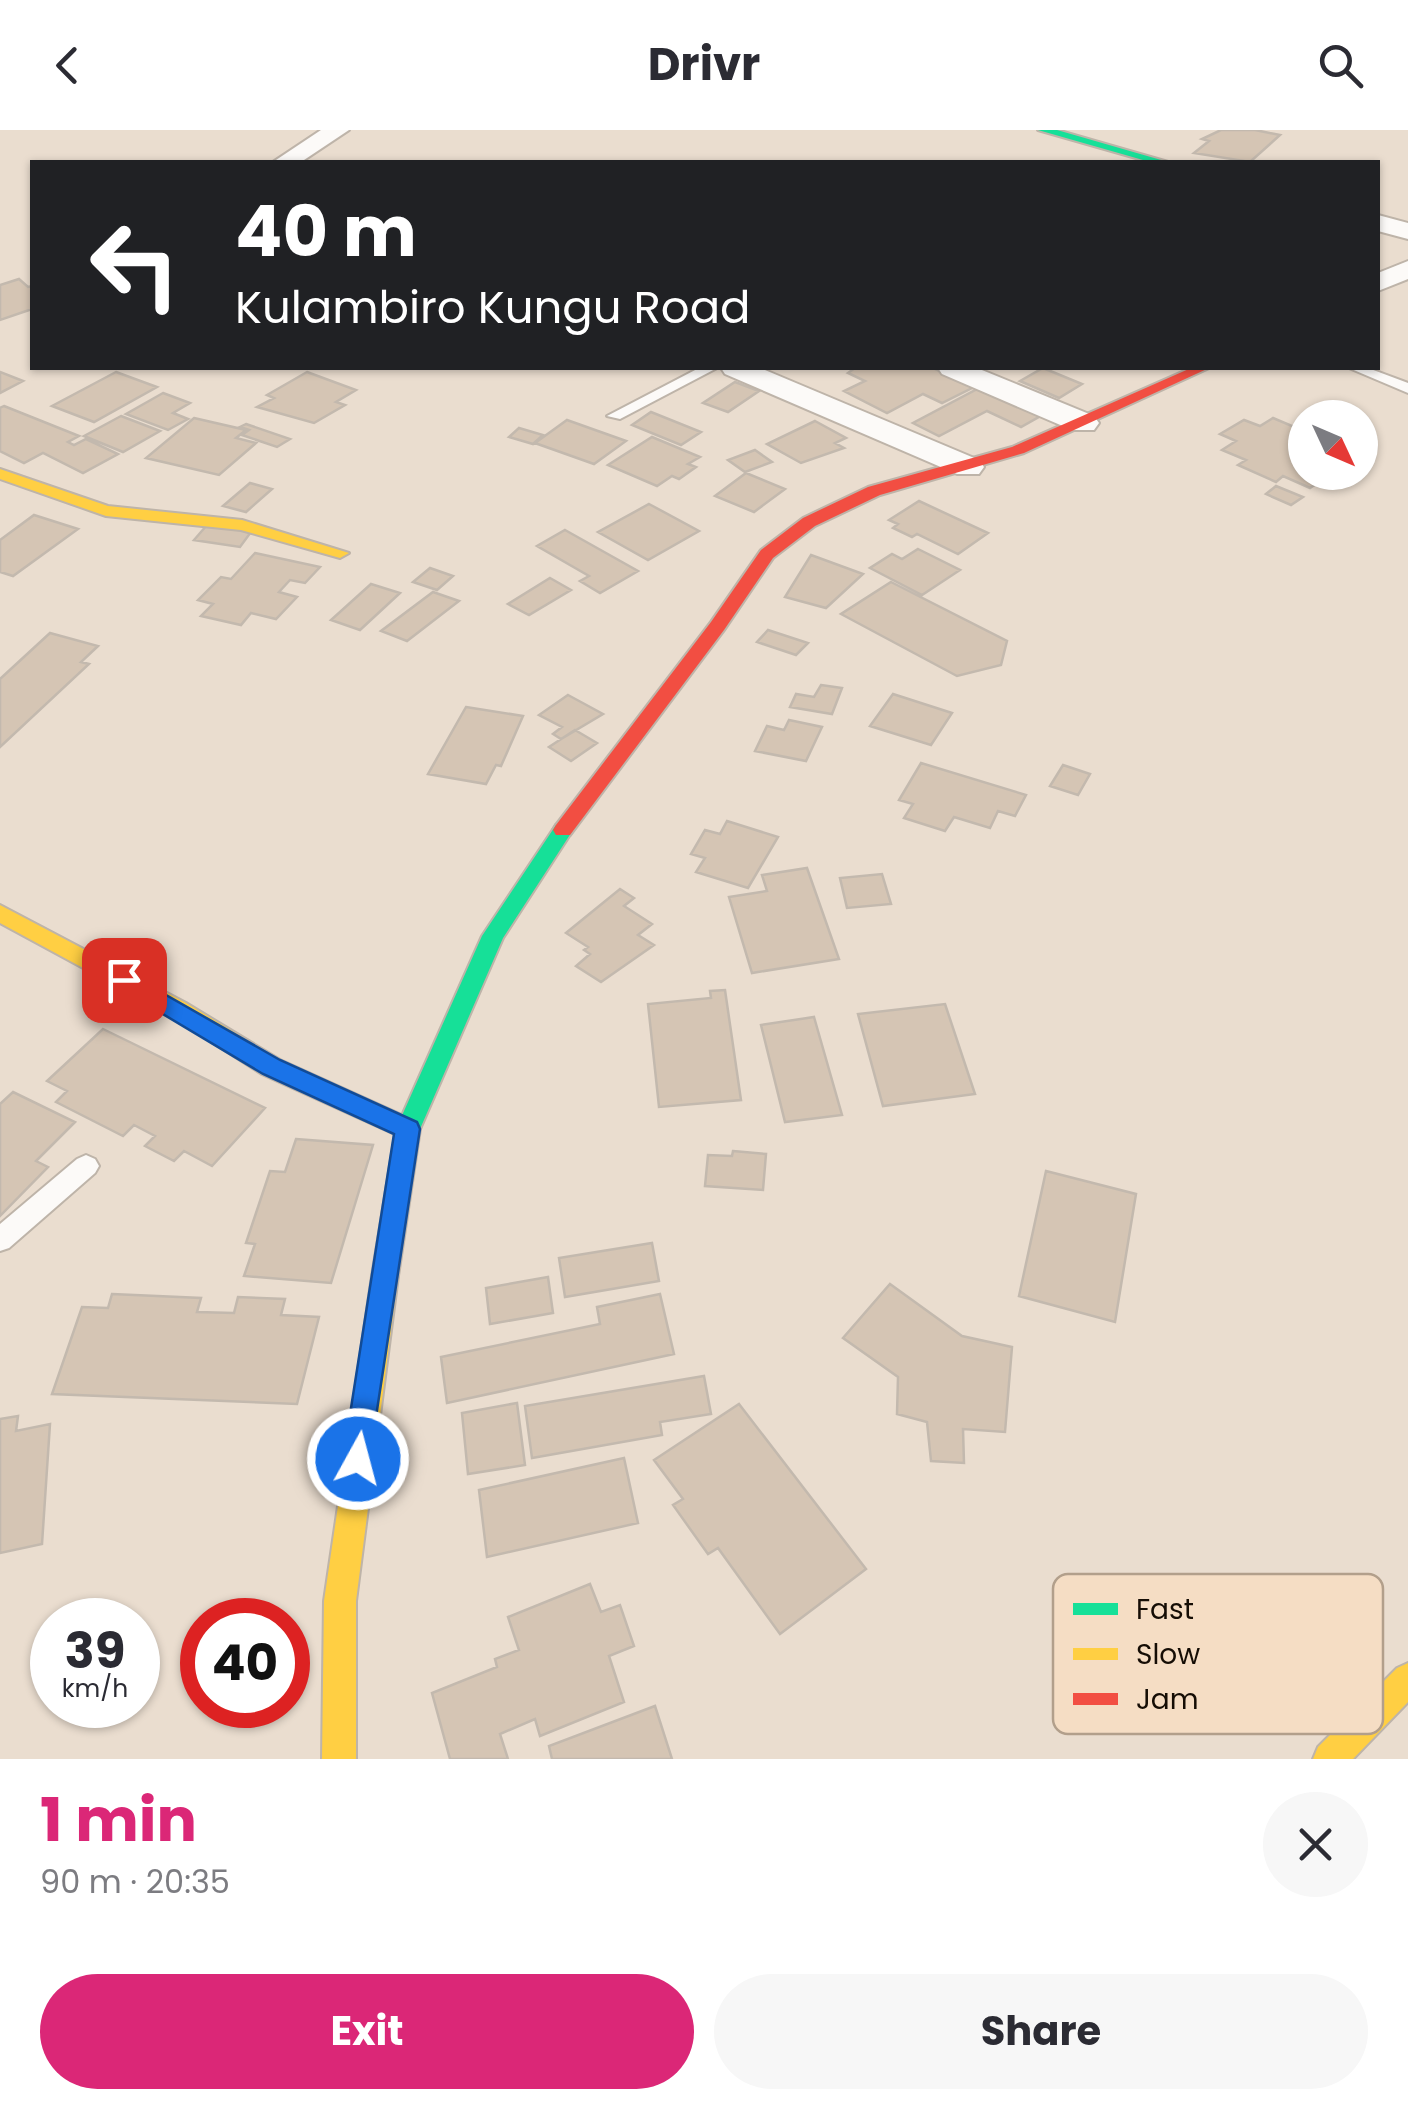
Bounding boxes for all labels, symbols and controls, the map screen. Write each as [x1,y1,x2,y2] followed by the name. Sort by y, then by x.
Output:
[648,33,760,96] text: Drivr
[40,38,95,93] icon: back
[1313,38,1368,93] icon: search
[235,182,417,281] text: 40 m
[70,200,200,330] icon: left
[235,276,750,339] text: Kulambiro Kungu Road
[1288,400,1378,490] north arrow
[1288,400,1378,490] map controls
[82,938,167,1023] pin
[97,953,152,1008] icon: arrive
[306,1407,410,1511] position arrow
[1053,1574,1383,1734] legend
[1136,1590,1194,1629] text: Fast
[180,1598,310,1728] speed limit sign: 40
[65,1615,126,1686] text: 39
[1136,1635,1200,1674] text: Slow
[62,1671,128,1706] text: km/h
[1136,1680,1199,1719] text: Jam
[40,1778,197,1862] text: 1 min
[1263,1792,1368,1897] button: close
[40,1859,230,1904] text: 90 m · 20:35
[40,1974,694,2089] button: Exit
[714,1974,1368,2089] button: Share

